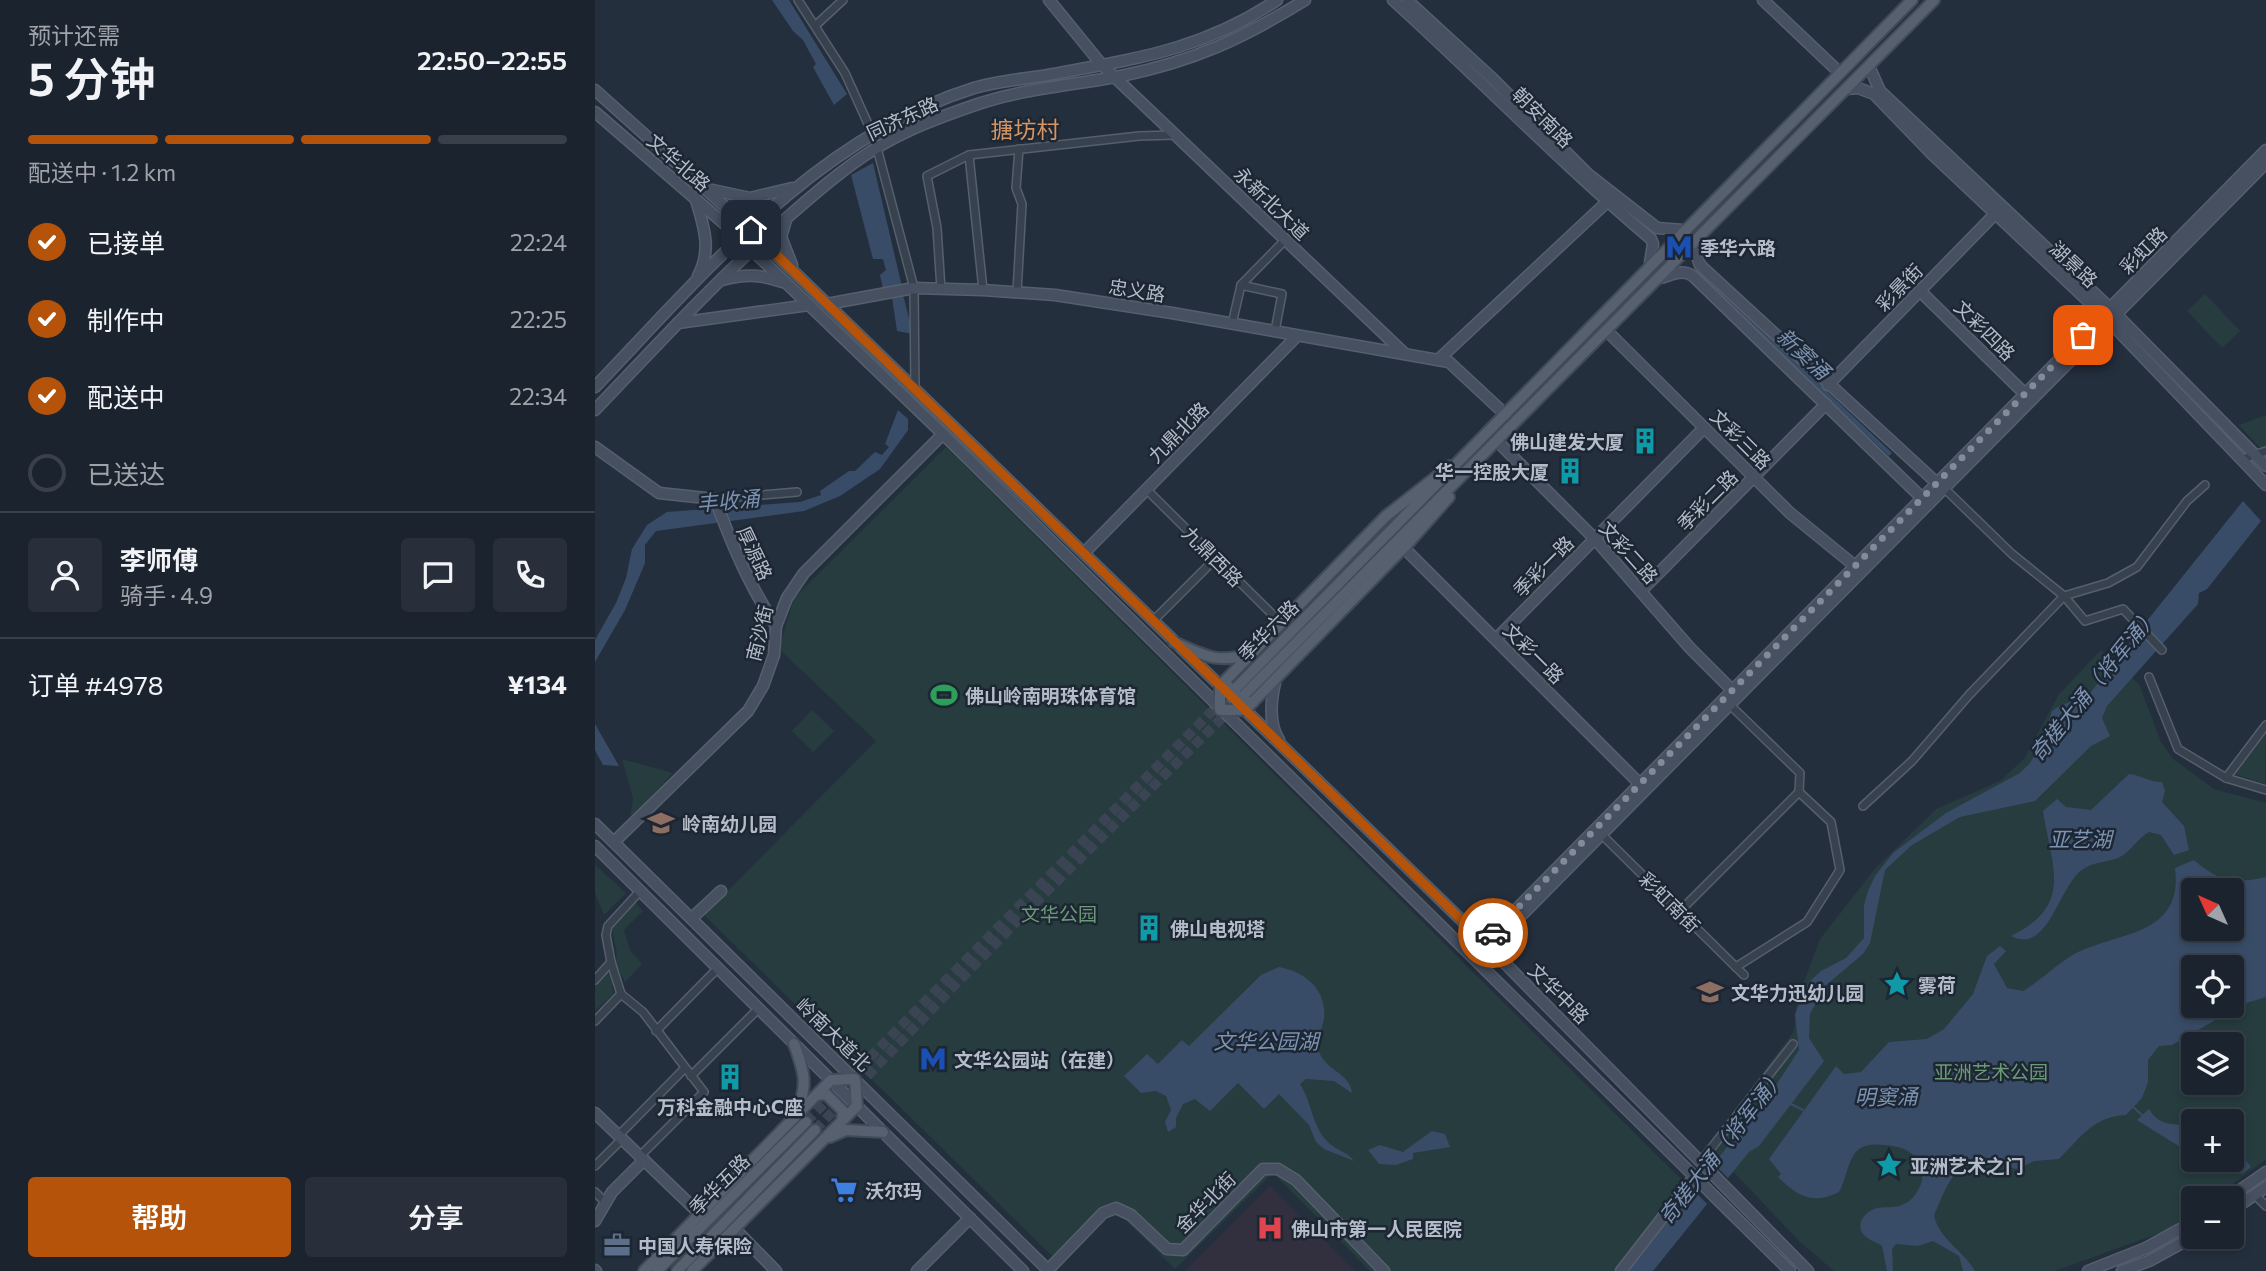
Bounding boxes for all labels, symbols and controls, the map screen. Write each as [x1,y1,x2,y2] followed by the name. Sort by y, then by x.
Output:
[28,21,120,49] text: 预计还需
[417,44,567,75] text: 22:50–22:55
[28,49,155,105] text: 5 分钟
[1508,82,1578,152] street label: 朝安南路
[863,92,941,144] street label: 同济东路
[991,115,1060,143] district label: 搪坊村
[643,128,715,196] street label: 文华北路
[28,158,176,186] text: 配送中 · 1.2 km
[1230,162,1314,244] street label: 永新北大道
[721,200,781,260] pin
[732,211,770,249] icon: home
[2115,222,2171,278] street label: 彩虹路
[28,223,66,261] icon: check
[87,227,165,258] text: 已接单
[510,228,567,256] text: 22:24
[1664,232,1694,262] metro station icon: 季华六路
[1700,236,1776,259] place label: 季华六路
[2045,236,2103,292] street label: 湖景路
[1871,259,1927,315] street label: 彩景街
[1107,274,1167,306] street label: 忠义路
[1950,295,2020,365] street label: 文彩四路
[28,300,66,338] icon: check
[87,304,165,335] text: 制作中
[510,305,567,333] text: 22:25
[2053,305,2113,365] pin
[2064,316,2102,354] icon: bag
[1772,322,1837,385] water label: 新窦涌
[28,377,66,415] icon: check
[87,381,165,412] text: 配送中
[509,382,567,410] text: 22:34
[1143,397,1213,467] street label: 九鼎北路
[1706,404,1776,474] street label: 文彩三路
[1630,426,1660,456] building icon: 佛山建发大厦
[1510,430,1624,453] place label: 佛山建发大厦
[1555,456,1585,486] building icon: 华一控股大厦
[87,458,165,489] text: 已送达
[1435,460,1549,483] place label: 华一控股大厦
[1672,465,1742,535] street label: 季彩二路
[696,485,762,515] water label: 丰收涌
[1595,516,1663,588] street label: 文彩二路
[1178,521,1248,591] street label: 九鼎西路
[733,522,777,584] street label: 厚源路
[1508,531,1578,601] street label: 季彩一路
[28,538,102,612] button: person
[401,538,475,612] button: chat
[493,538,567,612] button: phone
[120,544,198,575] text: 李师傅
[120,581,213,609] text: 骑手 · 4.9
[1233,595,1303,665] street label: 季华六路
[741,603,777,663] street label: 南沙街
[2024,603,2162,765] water label: 奇槎大涌（将军涌）
[1499,618,1569,688] street label: 文彩一路
[507,668,567,699] text: ¥134
[28,669,163,700] text: 订单 #4978
[929,680,959,710] sports icon: 佛山岭南明珠体育馆
[965,684,1136,707] place label: 佛山岭南明珠体育馆
[646,808,676,838] school or university icon: 岭南幼儿园
[682,812,777,835] place label: 岭南幼儿园
[2049,826,2114,851] water label: 亚艺湖
[1635,867,1705,937] street label: 彩虹南街
[2181,878,2243,942] north arrow
[2181,878,2244,1249] map controls
[1458,898,1528,968] courier
[1021,902,1097,925] park label: 文华公园
[1134,913,1164,943] building icon: 佛山电视塔
[1474,914,1512,952] icon: car
[1170,917,1265,940] place label: 佛山电视塔
[2181,955,2244,1018] button: locate
[1524,958,1594,1028] street label: 文华中路
[1882,969,1912,999] place icon: 雾荷
[1918,973,1956,996] place label: 雾荷
[1695,977,1725,1007] school or university icon: 文华力迅幼儿园
[1731,981,1864,1004] place label: 文华力迅幼儿园
[792,993,876,1075] street label: 岭南大道北
[1214,1028,1321,1053] water label: 文华公园湖
[2181,1032,2244,1095] button: layers
[918,1044,948,1074] metro station icon: 文华公园站（在建）
[954,1048,1125,1071] place label: 文华公园站（在建）
[1934,1060,2048,1083] park label: 亚洲艺术公园
[715,1062,745,1092] building icon: 万科金融中心C座
[1653,1064,1789,1228] water label: 奇槎大涌（将军涌）
[1854,1083,1920,1109] water label: 明窦涌
[657,1095,803,1118] place label: 万科金融中心C座
[2181,1109,2244,1172] button: +
[684,1149,754,1219] street label: 季华五路
[1874,1150,1904,1180] place icon: 亚洲艺术之门
[1910,1154,2024,1177] place label: 亚洲艺术之门
[1170,1167,1240,1237] street label: 金华北街
[829,1175,859,1205] supermarket icon: 沃尔玛
[28,1177,291,1257] button: 帮助
[305,1177,567,1257] button: 分享
[865,1179,922,1202] place label: 沃尔玛
[2181,1186,2244,1249] button: −
[1255,1213,1285,1243] hospital icon: 佛山市第一人民医院
[1291,1217,1462,1240] place label: 佛山市第一人民医院
[602,1230,632,1260] office icon: 中国人寿保险
[638,1234,752,1257] place label: 中国人寿保险

